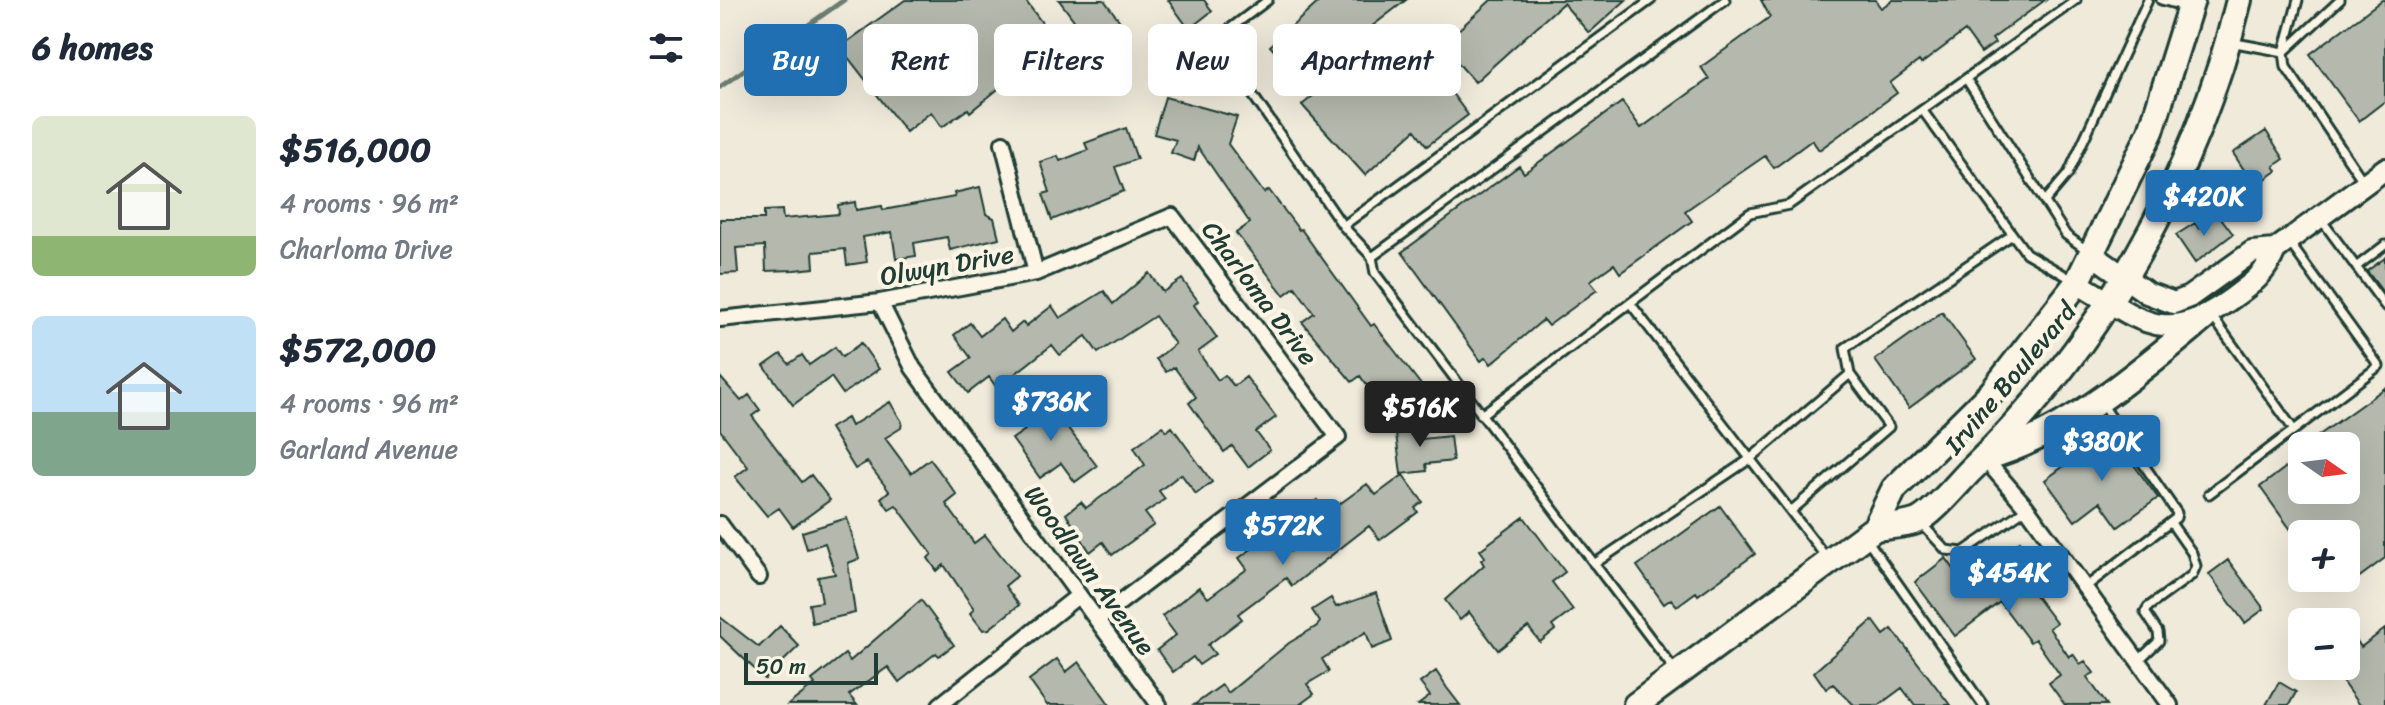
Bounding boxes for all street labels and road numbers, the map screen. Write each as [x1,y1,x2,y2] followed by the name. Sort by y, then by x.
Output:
[1190,210,1330,376] street label: Charloma Drive
[876,231,1018,299] street label: Olwyn Drive
[1931,289,2089,466] street label: Irvine Boulevard
[1012,475,1168,666] street label: Woodlawn Avenue

